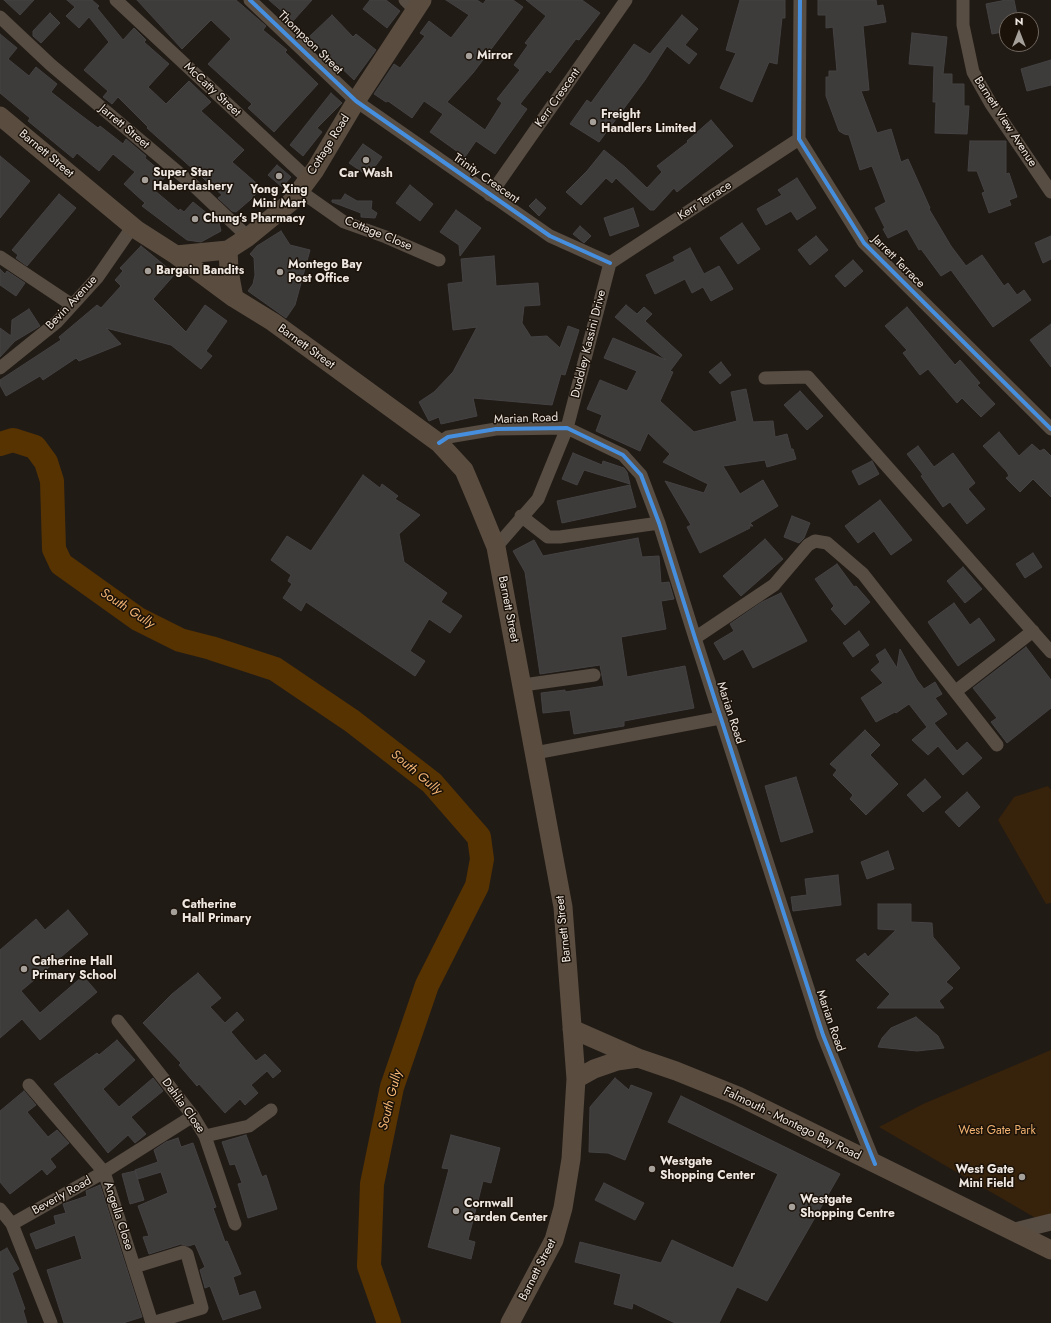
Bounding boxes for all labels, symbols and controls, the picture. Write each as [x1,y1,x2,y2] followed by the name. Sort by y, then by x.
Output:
[275,8,345,78] street label: Thompson Street
[999,12,1039,52] north arrow
[1015,13,1023,29] text: N
[477,49,513,63] place label: Mirror
[464,51,474,61] marker: Mirror
[180,60,244,120] street label: McCatty Street
[532,66,584,130] street label: Kerr Crescent
[970,74,1040,170] street label: Barnett View Avenue
[96,102,152,152] street label: Jarrett Street
[601,108,696,136] place label: Freight Handlers Limited
[305,112,353,178] street label: Cottage Road
[588,117,598,127] marker: Freight Handlers Limited
[16,127,76,181] street label: Barnett Street
[450,151,522,207] street label: Trinity Crescent
[361,155,371,165] marker: Car Wash
[153,166,233,194] place label: Super Star Haberdashery
[339,167,393,181] place label: Car Wash
[274,171,284,181] marker: Yong Xing Mini Mart
[140,175,150,185] marker: Super Star Haberdashery
[676,178,734,224] street label: Kerr Terrace
[250,183,308,211] place label: Yong Xing Mini Mart
[203,212,305,226] place label: Chung's Pharmacy
[190,214,200,224] marker: Chung's Pharmacy
[342,214,414,254] street label: Cottage Close
[869,233,927,291] street label: Jarrett Terrace
[288,258,362,286] place label: Montego Bay Post Office
[156,264,244,278] place label: Bargain Bandits
[143,266,153,276] marker: Bargain Bandits
[275,267,285,277] marker: Montego Bay Post Office
[43,273,101,333] street label: Bevin Avenue
[569,288,609,400] street label: Duddley Kassini Drive
[275,321,337,373] street label: Barnett Street
[494,411,558,427] street label: Marian Road
[495,575,521,643] street label: Barnett Street
[97,586,157,632] water label: South Gully
[713,680,747,746] street label: Marian Road
[387,747,445,799] water label: South Gully
[553,895,575,963] street label: Barnett Street
[182,898,251,926] place label: Catherine Hall Primary
[169,907,179,917] marker: Catherine Hall Primary
[32,955,117,983] place label: Catherine Hall Primary School
[19,964,29,974] marker: Catherine Hall Primary School
[813,988,847,1054] street label: Marian Road
[376,1068,406,1132] water label: South Gully
[158,1076,208,1136] street label: Dahlia Close
[721,1084,863,1164] street label: Falmouth - Montego Bay Road
[958,1124,1036,1138] park label: West Gate Park
[660,1155,755,1183] place label: Westgate Shopping Center
[955,1163,1014,1191] place label: West Gate Mini Field
[647,1164,657,1174] marker: Westgate Shopping Center
[1017,1172,1027,1182] marker: West Gate Mini Field
[30,1174,94,1218] street label: Beverly Road
[100,1180,136,1252] street label: Angella Close
[800,1193,895,1221] place label: Westgate Shopping Centre
[464,1197,548,1225] place label: Cornwall Garden Center
[787,1202,797,1212] marker: Westgate Shopping Centre
[451,1206,461,1216] marker: Cornwall Garden Center
[516,1237,560,1303] street label: Barnett Street

